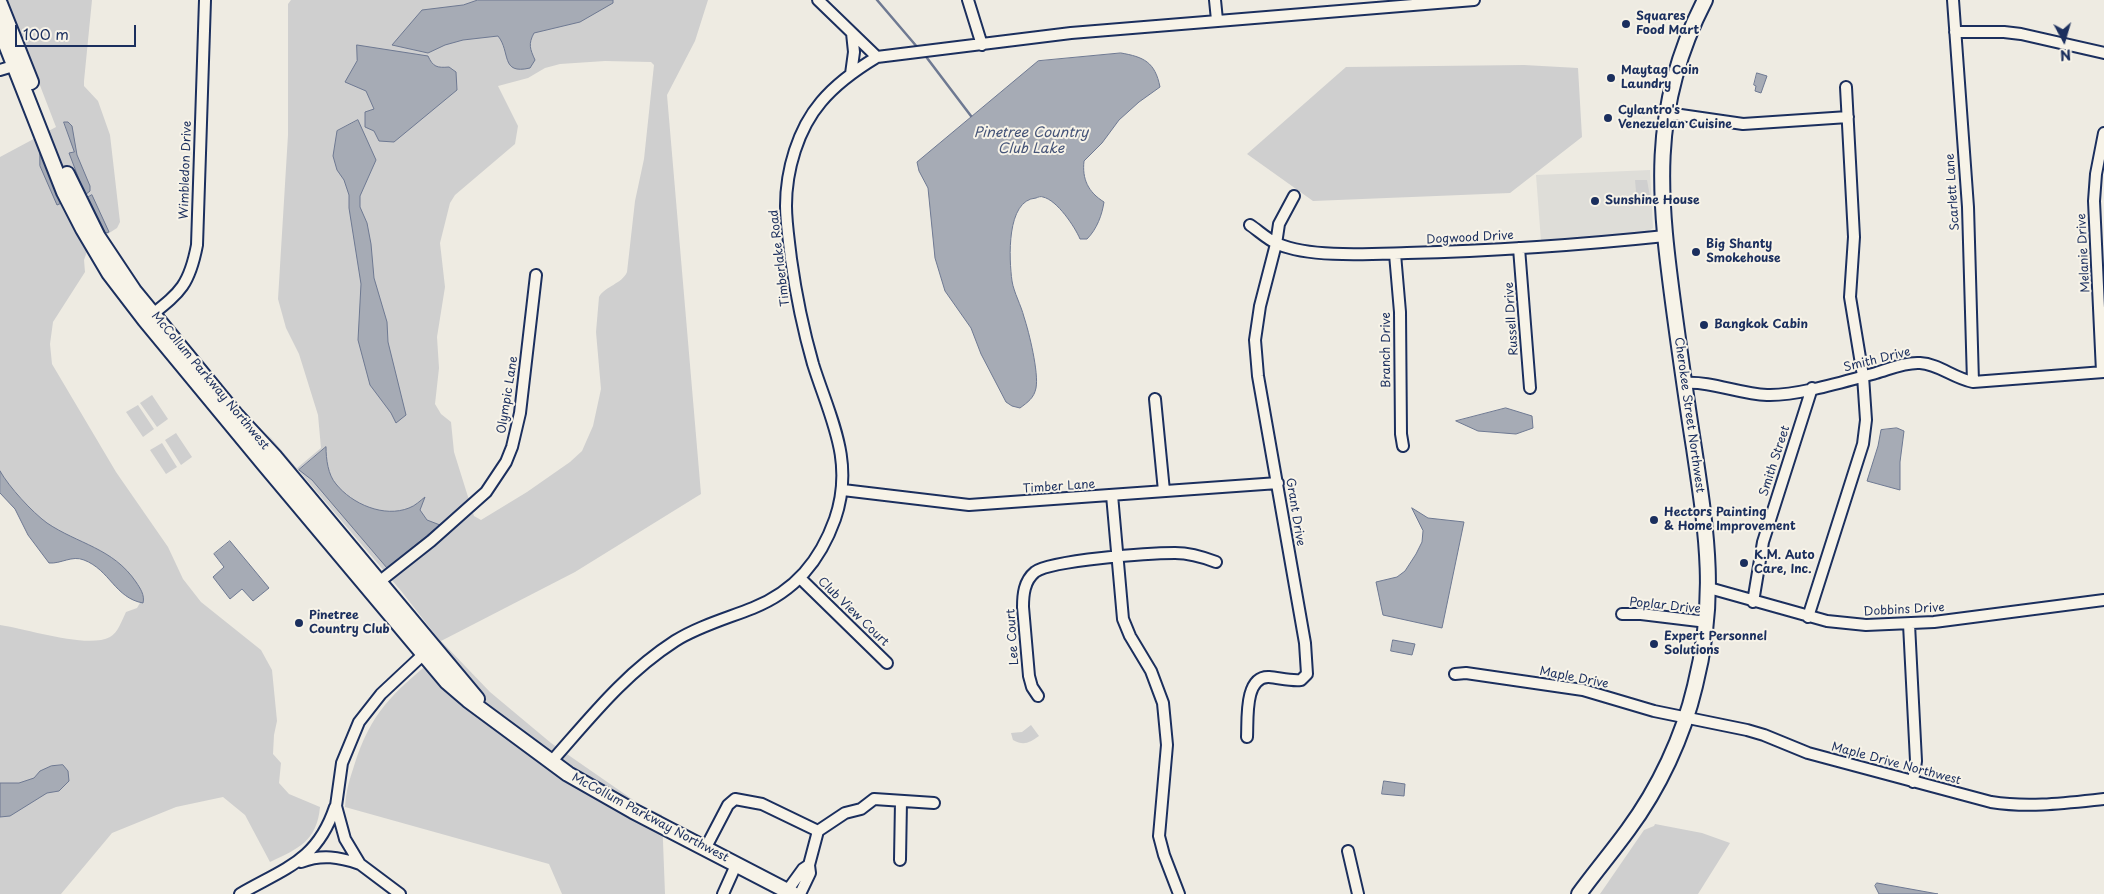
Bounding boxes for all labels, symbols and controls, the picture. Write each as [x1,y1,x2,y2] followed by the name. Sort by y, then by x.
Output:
[1636,10,1699,38] place label: Squares Food Mart
[18,15,139,47] scale bar
[2039,15,2089,65] north arrow
[1620,18,1632,30] marker: Squares Food Mart
[23,22,69,45] text: 100 m
[2059,44,2072,66] text: N
[1621,64,1699,92] place label: Maytag Coin Laundry
[1605,72,1617,84] marker: Maytag Coin Laundry
[1618,104,1732,132] place label: Cylantro's Venezuelan Cuisine
[1602,112,1614,124] marker: Cylantro's Venezuelan Cuisine
[177,120,195,220] street label: Wimbledon Drive
[974,125,1088,158] water label: Pinetree Country Club Lake
[1943,153,1963,231] street label: Scarlett Lane
[1605,194,1700,208] place label: Sunshine House
[1589,195,1601,207] marker: Sunshine House
[767,209,793,307] street label: Timberlake Road
[2075,213,2093,293] street label: Melanie Drive
[1426,229,1514,247] street label: Dogwood Drive
[1706,238,1781,266] place label: Big Shanty Smokehouse
[1690,246,1702,258] marker: Big Shanty Smokehouse
[1502,282,1522,356] street label: Russell Drive
[148,309,272,453] street label: McCollum Parkway Northwest
[1380,312,1394,388] street label: Branch Drive
[1714,318,1808,332] place label: Bangkok Cabin
[1698,319,1710,331] marker: Bangkok Cabin
[1671,336,1707,494] street label: Cherokee Street Northwest
[1842,345,1912,375] street label: Smith Drive
[495,355,521,435] street label: Olympic Lane
[1757,424,1793,498] street label: Smith Street
[1022,477,1096,497] street label: Timber Lane
[1282,477,1308,547] street label: Grant Drive
[1664,506,1796,534] place label: Hectors Painting & Home Improvement
[1648,514,1660,526] marker: Hectors Painting & Home Improvement
[1754,549,1814,577] place label: K.M. Auto Care, Inc.
[1738,557,1750,569] marker: K.M. Auto Care, Inc.
[814,574,892,650] street label: Club View Court
[1629,595,1701,617] street label: Poplar Drive
[1863,601,1945,619] street label: Dobbins Drive
[1004,608,1022,666] street label: Lee Court
[309,609,390,637] place label: Pinetree Country Club
[293,617,305,629] marker: Pinetree Country Club
[1664,630,1767,658] place label: Expert Personnel Solutions
[1648,638,1660,650] marker: Expert Personnel Solutions
[1538,664,1610,692] street label: Maple Drive
[1830,740,1962,788] street label: Maple Drive Northwest
[569,770,731,866] street label: McCollum Parkway Northwest

